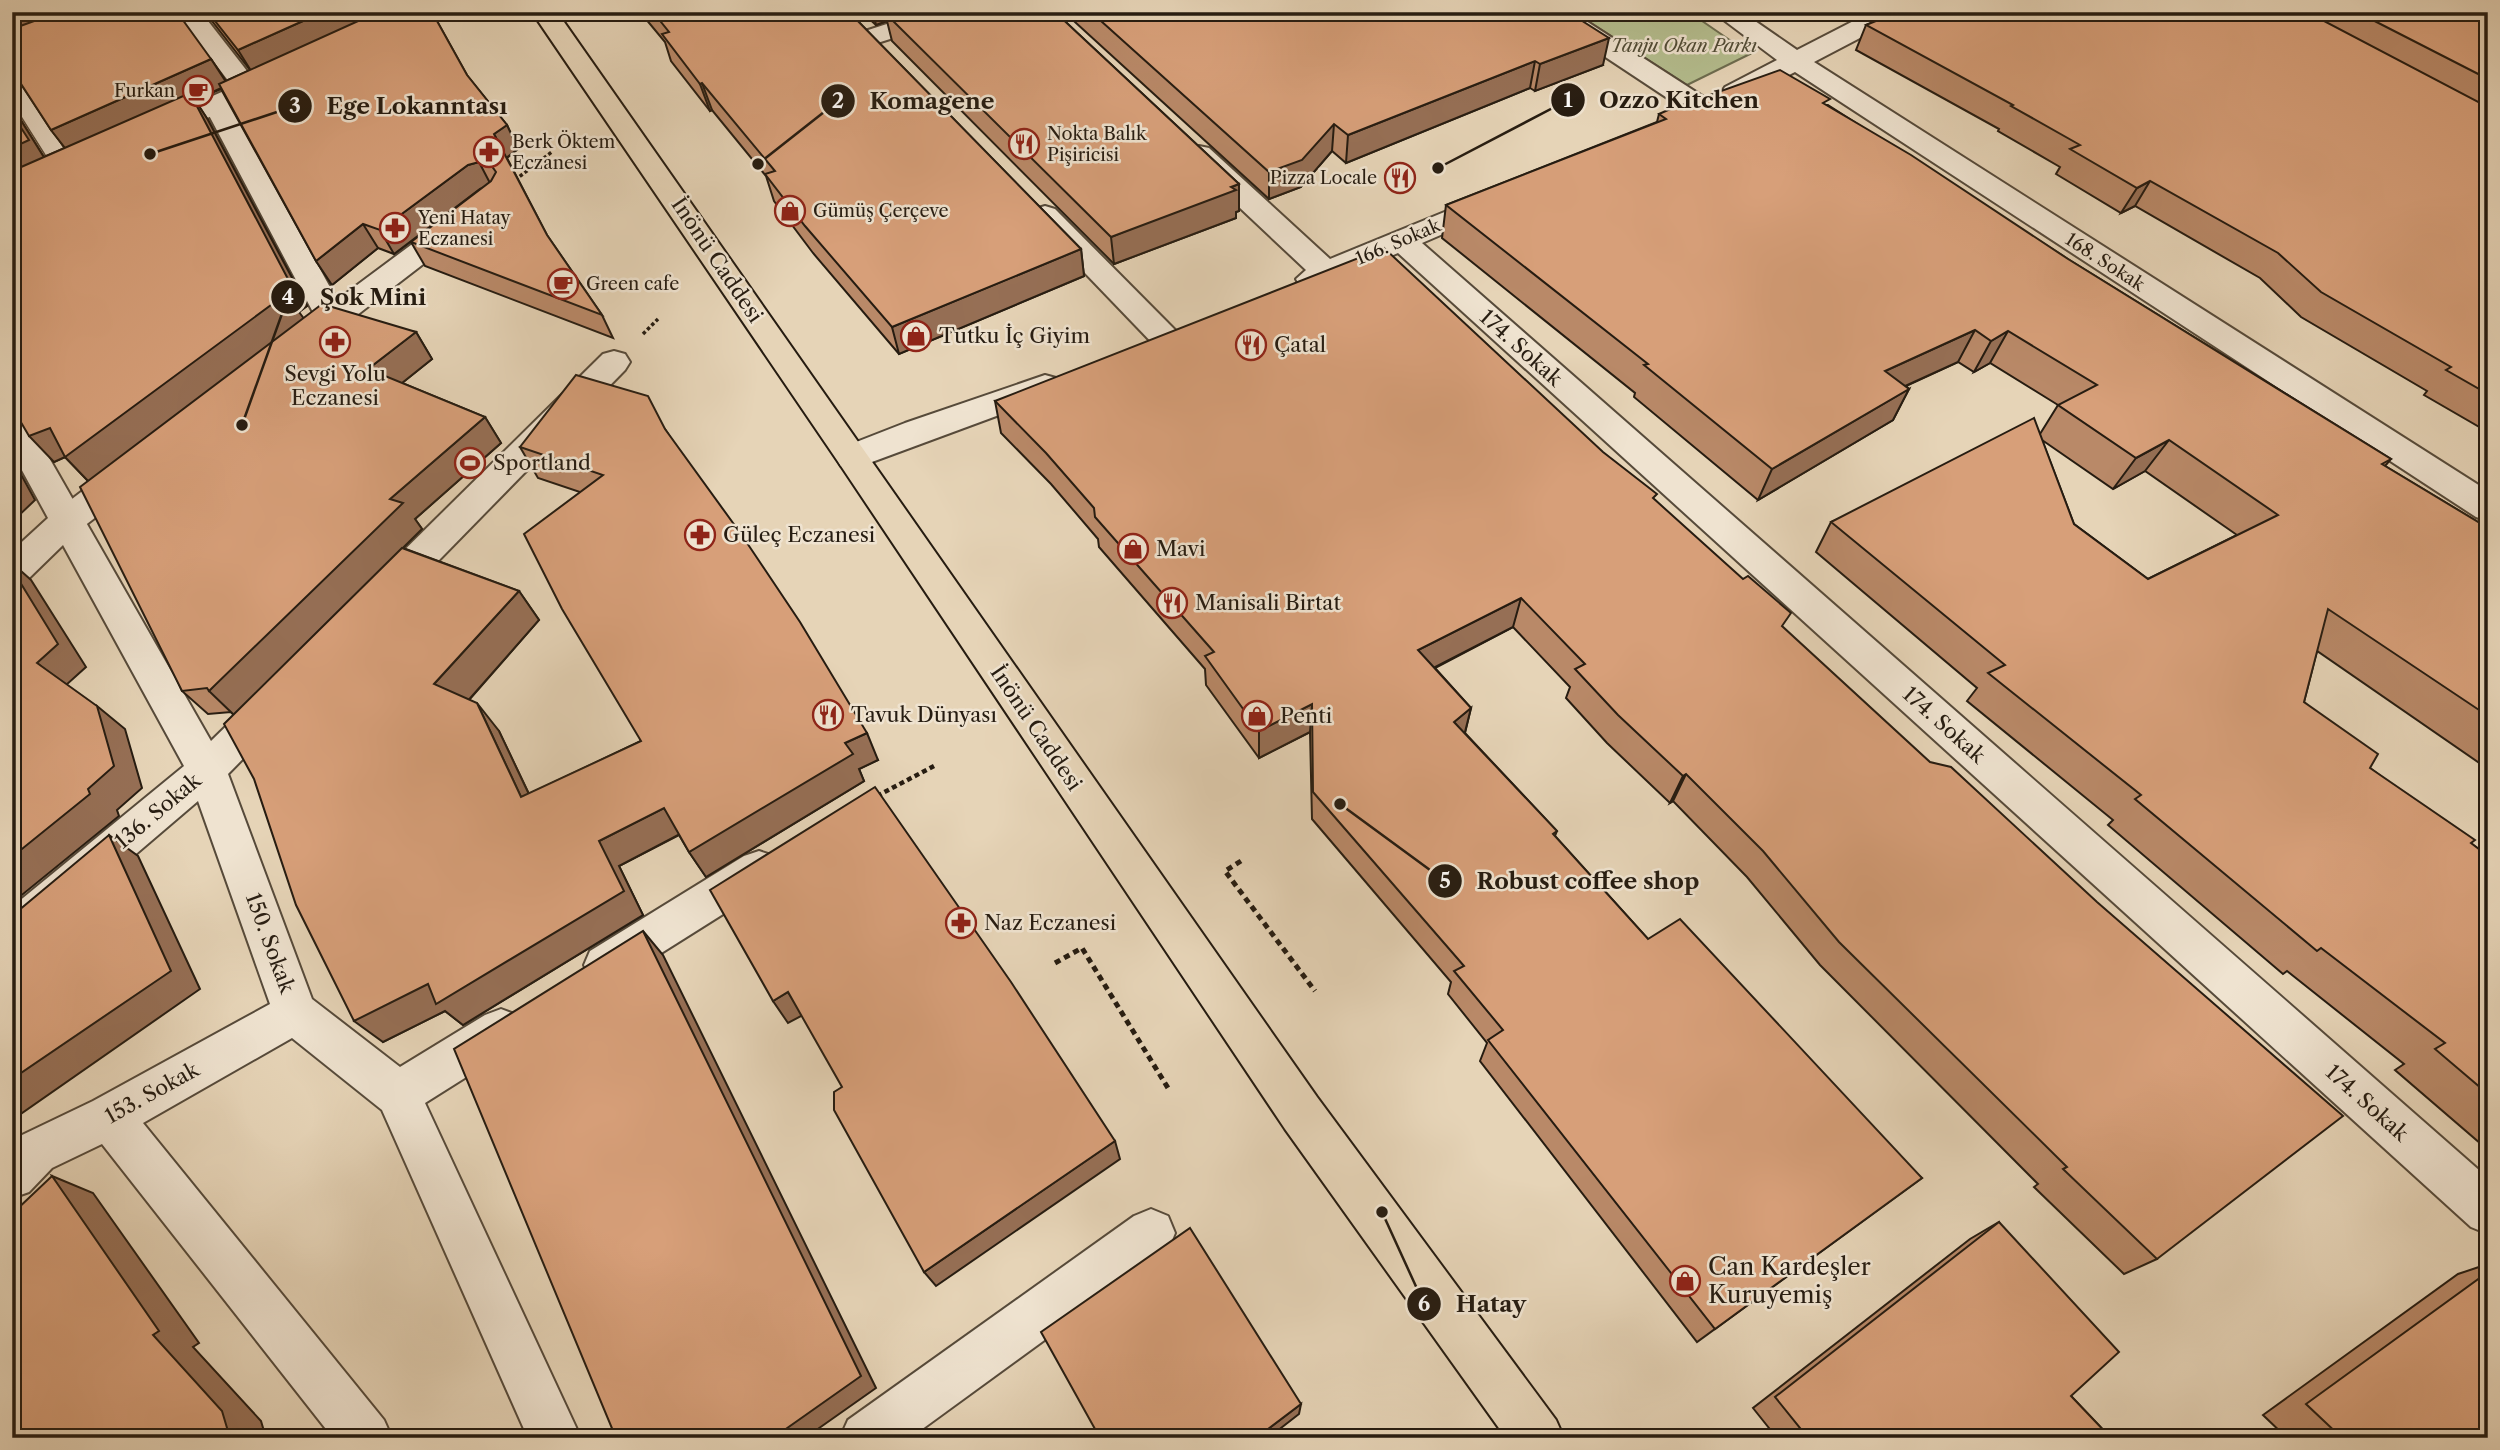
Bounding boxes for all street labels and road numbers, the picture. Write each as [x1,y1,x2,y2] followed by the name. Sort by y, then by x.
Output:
[666,192,768,327] street label: İnönü Caddesi
[1352,214,1445,270] street label: 166. Sokak
[2061,228,2150,297] street label: 168. Sokak
[1475,304,1568,392] street label: 174. Sokak
[985,660,1087,795] street label: İnönü Caddesi
[1898,681,1991,769] street label: 174. Sokak
[110,767,206,854] street label: 136. Sokak
[241,889,300,997] street label: 150. Sokak
[101,1056,204,1129] street label: 153. Sokak
[2321,1059,2414,1147] street label: 174. Sokak

